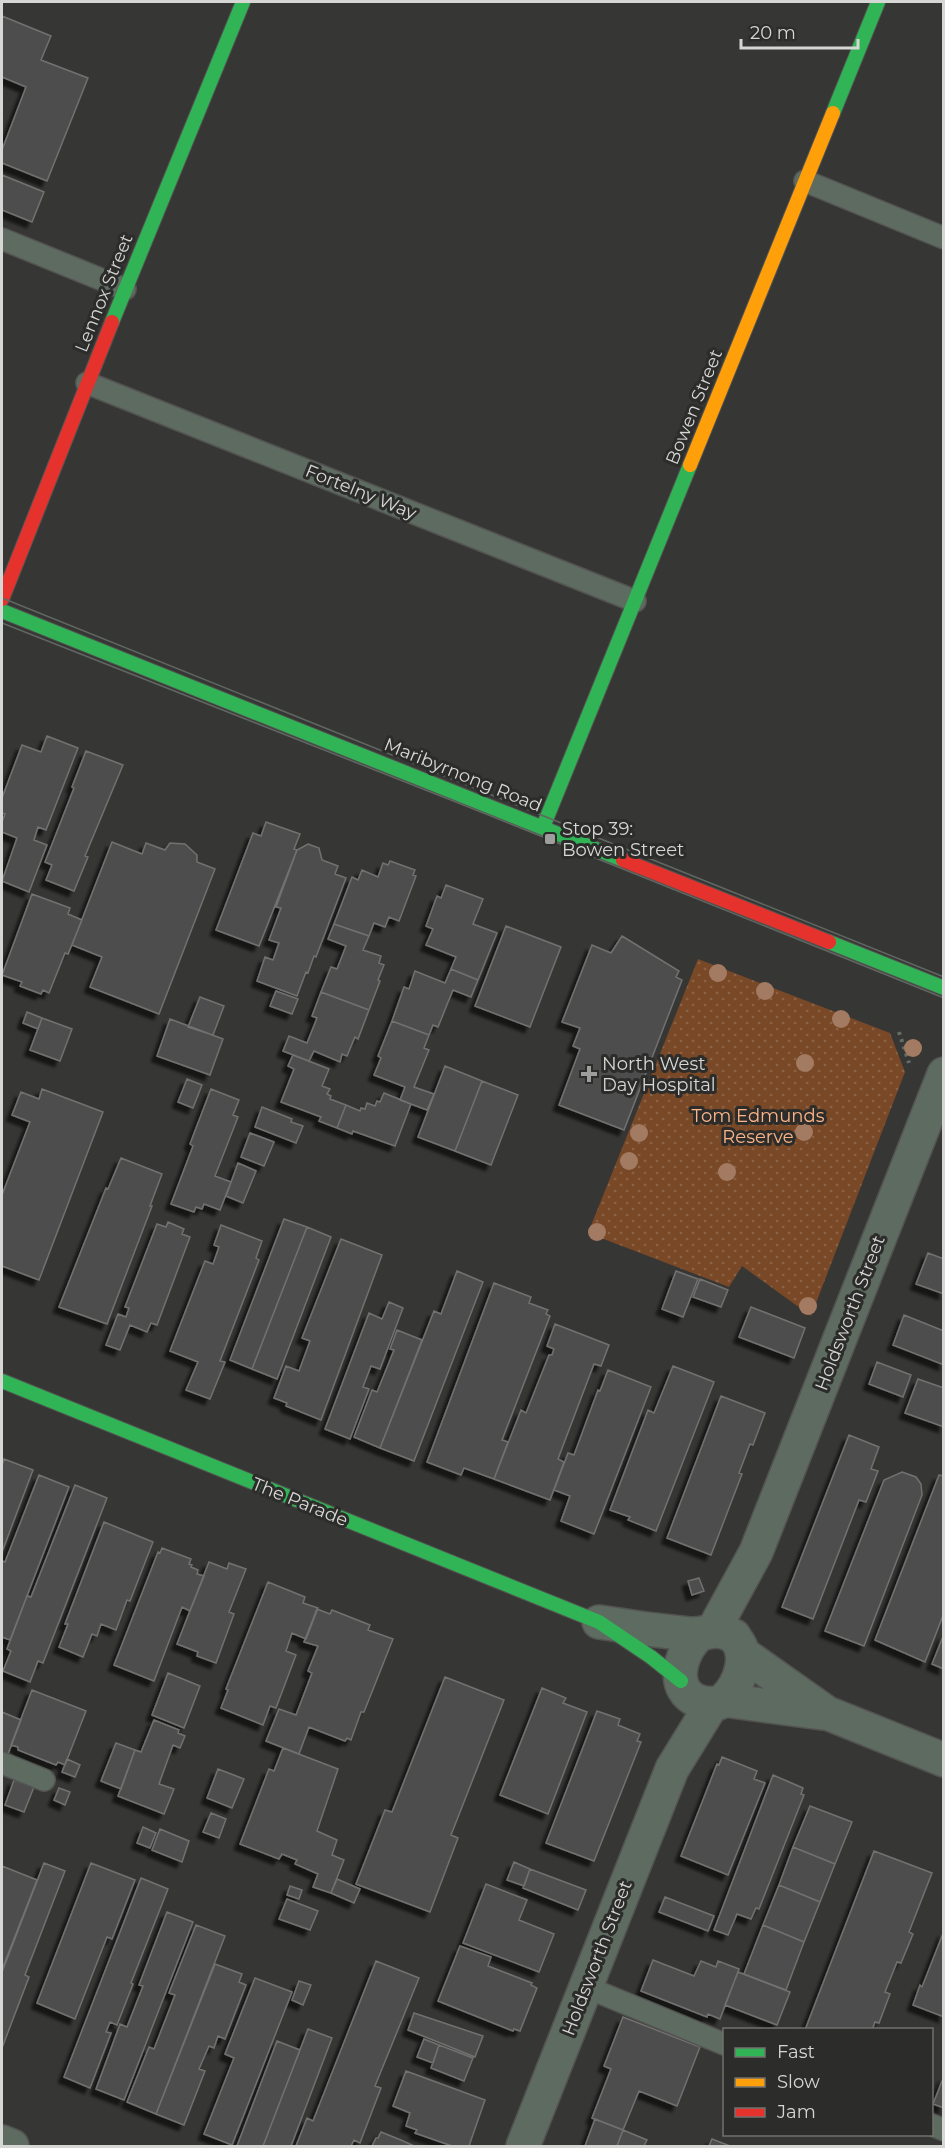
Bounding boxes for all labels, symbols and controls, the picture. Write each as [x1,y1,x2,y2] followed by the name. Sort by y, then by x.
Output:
[741,12,858,50] scale bar
[750,22,796,44] text: 20 m
[70,231,138,355] street label: Lennox Street
[661,346,727,468] street label: Bowen Street
[302,460,420,524] street label: Fortelny Way
[381,733,545,817] street label: Maribyrnong Road
[562,818,684,861] place label: Stop 39: Bowen Street
[543,832,557,846] marker: Stop 39: Bowen Street
[602,1053,716,1096] place label: North West Day Hospital
[580,1065,598,1083] marker: North West Day Hospital
[692,1105,825,1148] park label: Tom Edmunds Reserve
[810,1232,890,1394] street label: Holdsworth Street
[249,1473,351,1531] street label: The Parade
[557,1877,637,2039] street label: Holdsworth Street
[723,2028,933,2136] legend
[777,2041,815,2063] text: Fast
[777,2071,820,2093] text: Slow
[776,2101,816,2123] text: Jam

